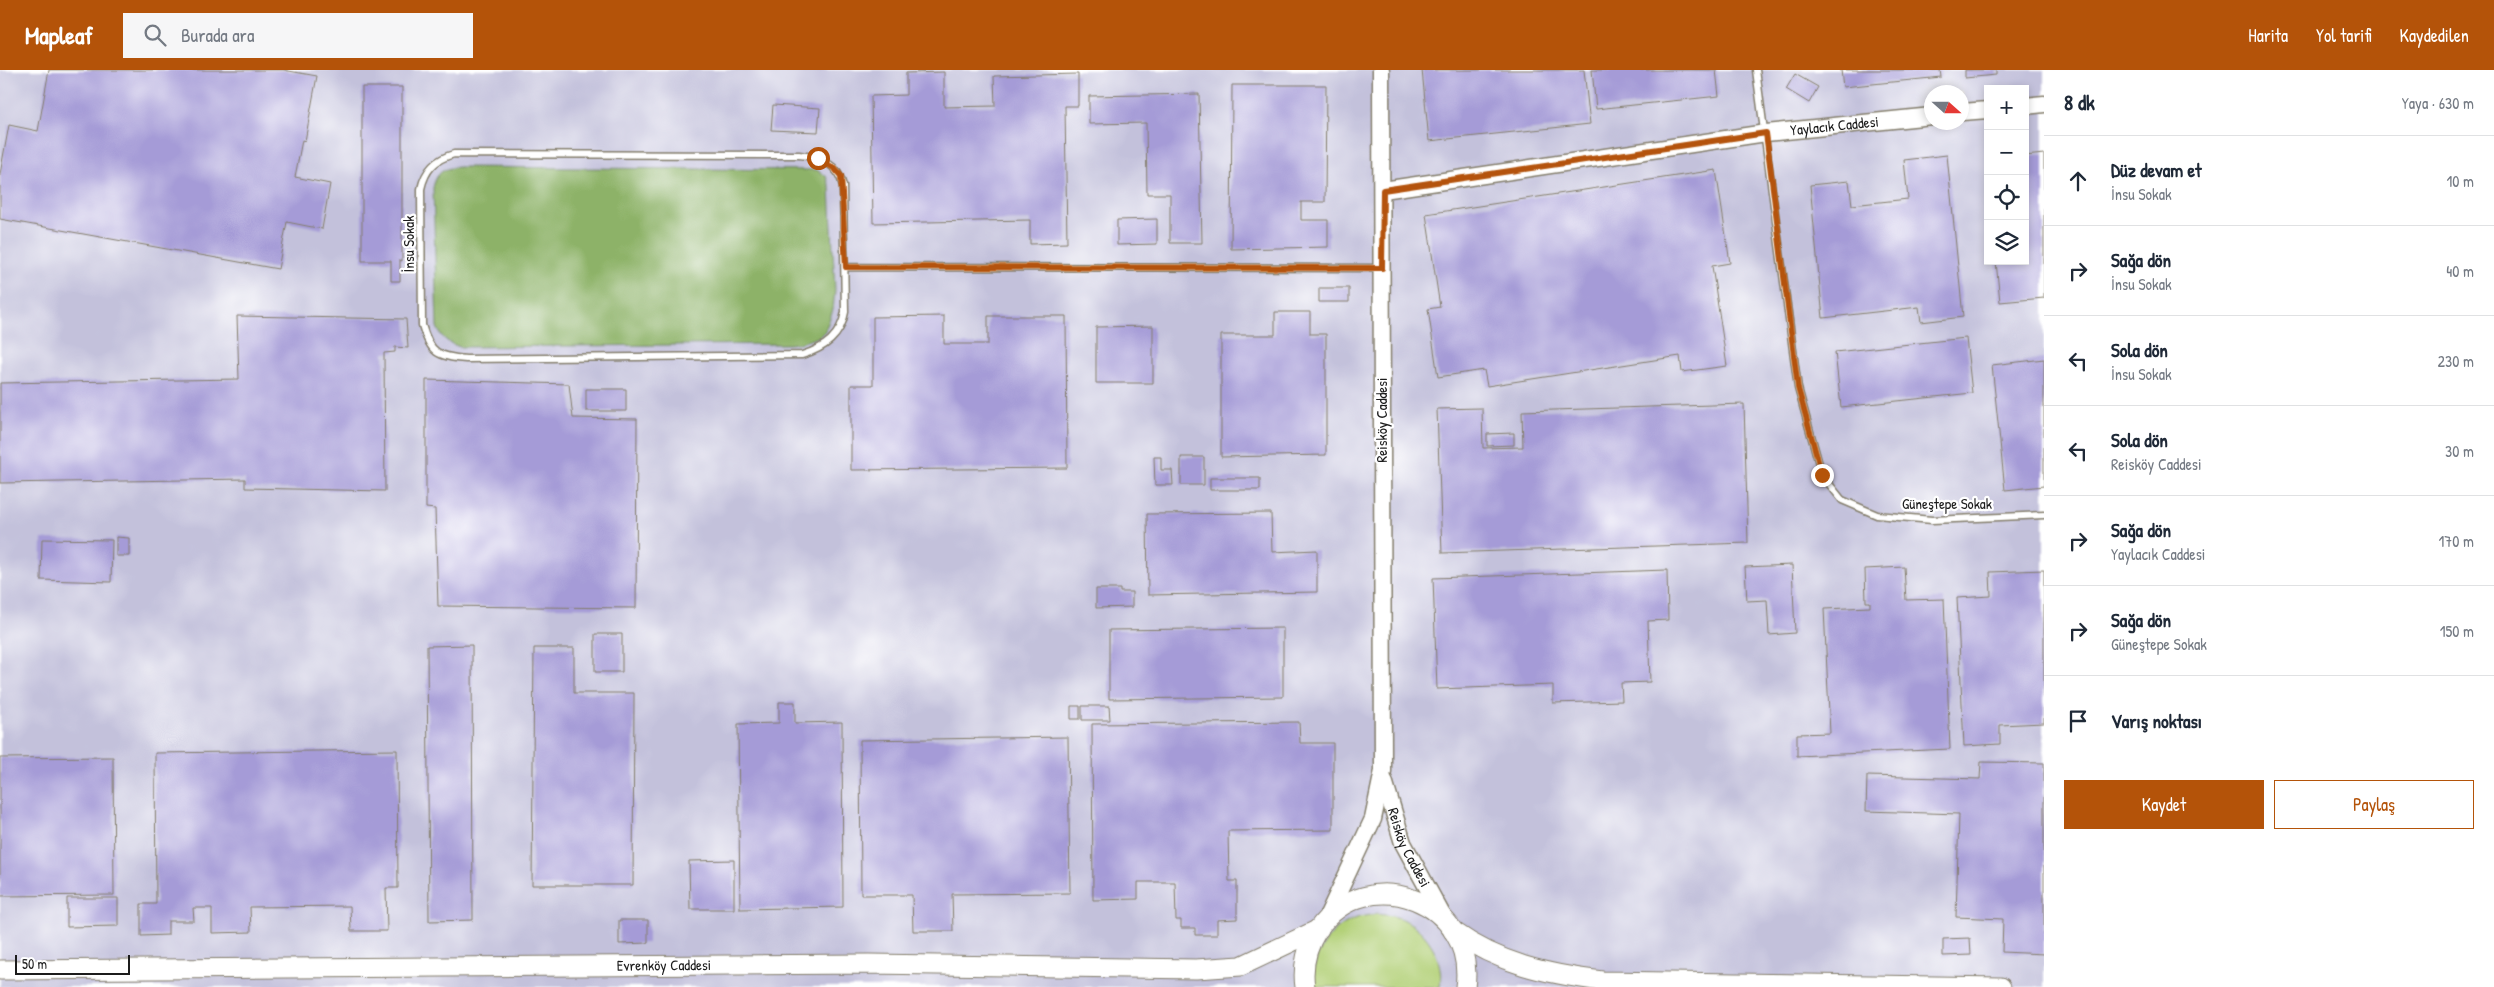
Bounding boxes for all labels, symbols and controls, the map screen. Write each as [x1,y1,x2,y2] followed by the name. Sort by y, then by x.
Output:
[123,13,473,58] search box
[25,19,93,51] text: Mapleaf
[141,21,169,49] icon: search
[181,22,254,48] text: Burada ara
[2248,23,2288,48] text: Harita
[2316,23,2372,48] text: Yol tarifi
[2400,23,2469,48] text: Kaydedilen
[1924,85,1969,130] north arrow
[1984,85,2029,265] map controls
[1984,85,2029,130] button: +
[2064,88,2095,117] text: 8 dk
[2402,92,2474,114] text: Yaya · 630 m
[1789,111,1880,140] street label: Yaylacık Caddesi
[1984,130,2029,175] button: −
[807,147,830,170] route start
[2111,157,2202,183] text: Düz devam et
[2064,167,2092,195] icon: ahead
[2446,170,2474,192] text: 10 m
[1984,175,2029,220] button: locate
[2111,183,2172,205] text: İnsu Sokak
[398,216,419,272] street label: İnsu Sokak
[1984,220,2029,265] button: layers
[2111,247,2171,273] text: Sağa dön
[2064,257,2092,285] icon: right
[2446,260,2474,282] text: 40 m
[2111,273,2172,295] text: İnsu Sokak
[2111,337,2168,363] text: Sola dön
[2064,347,2092,375] icon: left
[2438,350,2474,372] text: 230 m
[2111,363,2172,385] text: İnsu Sokak
[1371,378,1392,462] street label: Reisköy Caddesi
[2111,427,2168,453] text: Sola dön
[2064,437,2092,465] icon: left
[2445,440,2474,462] text: 30 m
[2111,453,2202,475] text: Reisköy Caddesi
[1811,464,1834,487] route end
[1902,493,1992,514] street label: Güneştepe Sokak
[2111,517,2171,543] text: Sağa dön
[2064,527,2092,555] icon: right
[2439,530,2474,552] text: 170 m
[2111,543,2205,565] text: Yaylacık Caddesi
[2111,607,2171,633] text: Sağa dön
[2064,617,2092,645] icon: right
[2440,620,2474,642] text: 150 m
[2111,633,2207,655] text: Güneştepe Sokak
[2064,707,2092,735] icon: arrive
[2111,708,2202,734] text: Varış noktası
[2064,780,2264,829] button: Kaydet
[2274,780,2474,829] button: Paylaş
[1383,805,1436,891] street label: Reisköy Caddesi
[15,952,130,975] scale bar
[22,954,47,973] text: 50 m
[617,954,711,976] street label: Evrenköy Caddesi

